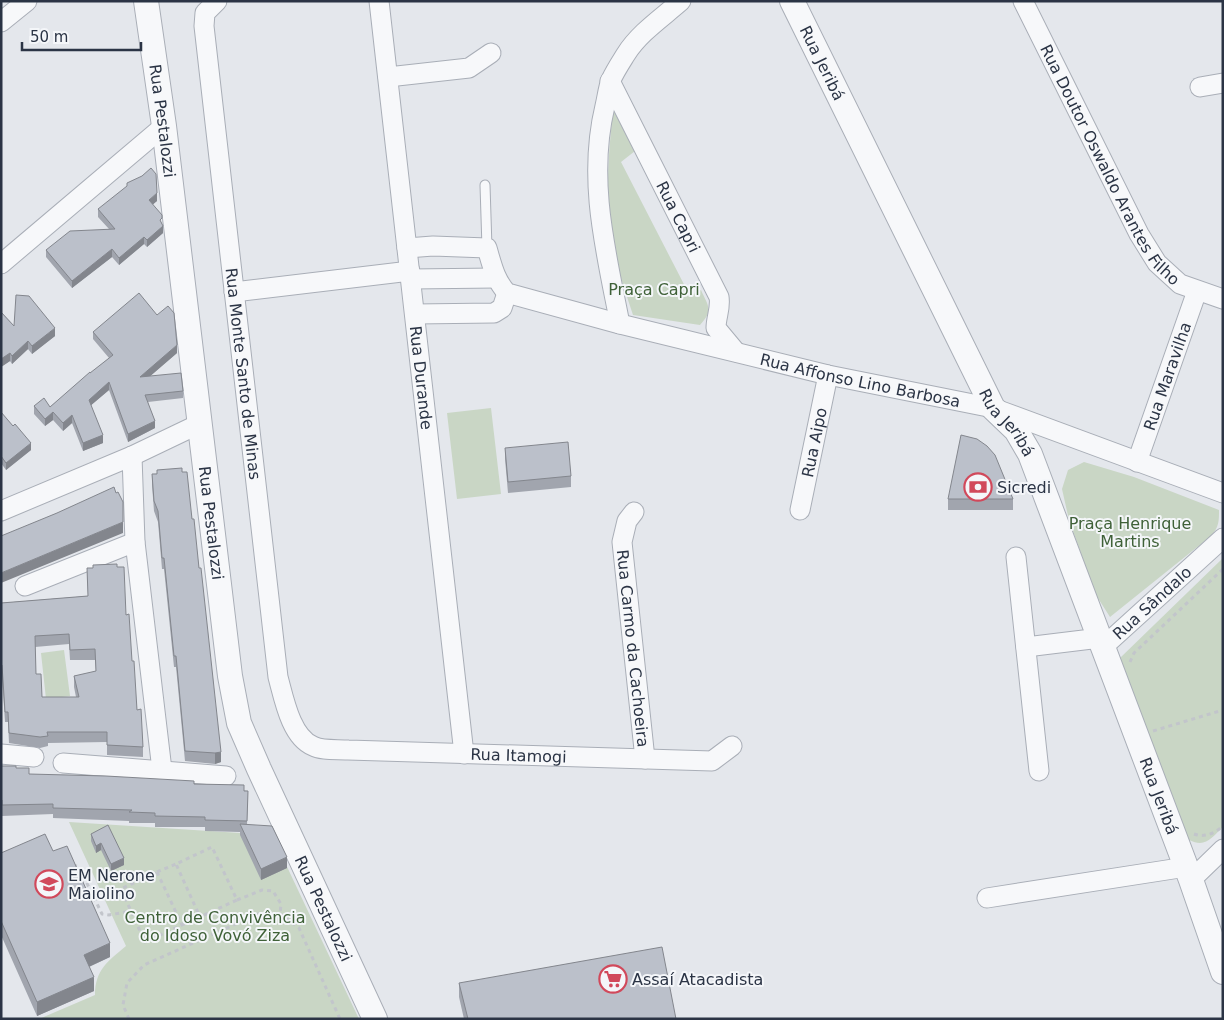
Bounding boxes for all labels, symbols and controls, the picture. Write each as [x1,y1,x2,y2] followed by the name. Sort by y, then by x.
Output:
[22,20,141,52] scale bar
[796,22,849,103] street label: Rua Jeribá
[30,28,68,46] text: 50 m
[1037,41,1184,289] street label: Rua Doutor Oswaldo Arantes Filho
[146,63,180,179] street label: Rua Pestalozzi
[653,178,704,256] street label: Rua Capri
[222,267,265,481] street label: Rua Monte Santo de Minas
[608,280,700,299] park label: Praça Capri
[1139,319,1195,433] street label: Rua Maravilha
[406,325,437,431] street label: Rua Durande
[758,349,962,411] street label: Rua Affonso Lino Barbosa
[975,385,1039,460] street label: Rua Jeribá
[798,406,831,479] street label: Rua Aipo
[195,465,228,581] street label: Rua Pestalozzi
[963,472,993,502] bank icon: Sicredi
[997,478,1051,497] place label: Sicredi
[1069,514,1191,551] park label: Praça Henrique Martins
[613,549,653,748] street label: Rua Carmo da Cachoeira
[1109,562,1195,643] street label: Rua Sândalo
[470,744,567,766] street label: Rua Itamogi
[1136,755,1182,837] street label: Rua Jeribá
[291,853,356,964] street label: Rua Pestalozzi
[68,866,155,903] place label: EM Nerone Maiolino
[34,869,64,899] school or university icon: EM Nerone Maiolino
[124,908,306,945] park label: Centro de Convivência do Idoso Vovó Ziza
[598,964,628,994] supermarket icon: Assaí Atacadista
[632,970,763,989] place label: Assaí Atacadista

